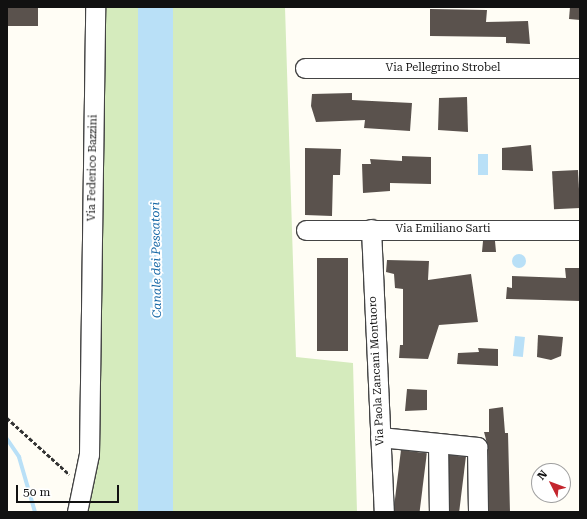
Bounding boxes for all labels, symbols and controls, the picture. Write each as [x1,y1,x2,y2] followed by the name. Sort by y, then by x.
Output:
[386,61,500,75] street label: Via Pellegrino Strobel
[85,115,101,221] street label: Via Federico Bazzini
[149,202,165,318] water label: Canale dei Pescatori
[395,222,491,236] street label: Via Emiliano Sarti
[366,296,388,446] street label: Via Paola Zancani Montuoro
[531,463,571,503] north arrow
[535,468,550,483] text: N
[18,477,121,503] scale bar
[23,485,50,499] text: 50 m

